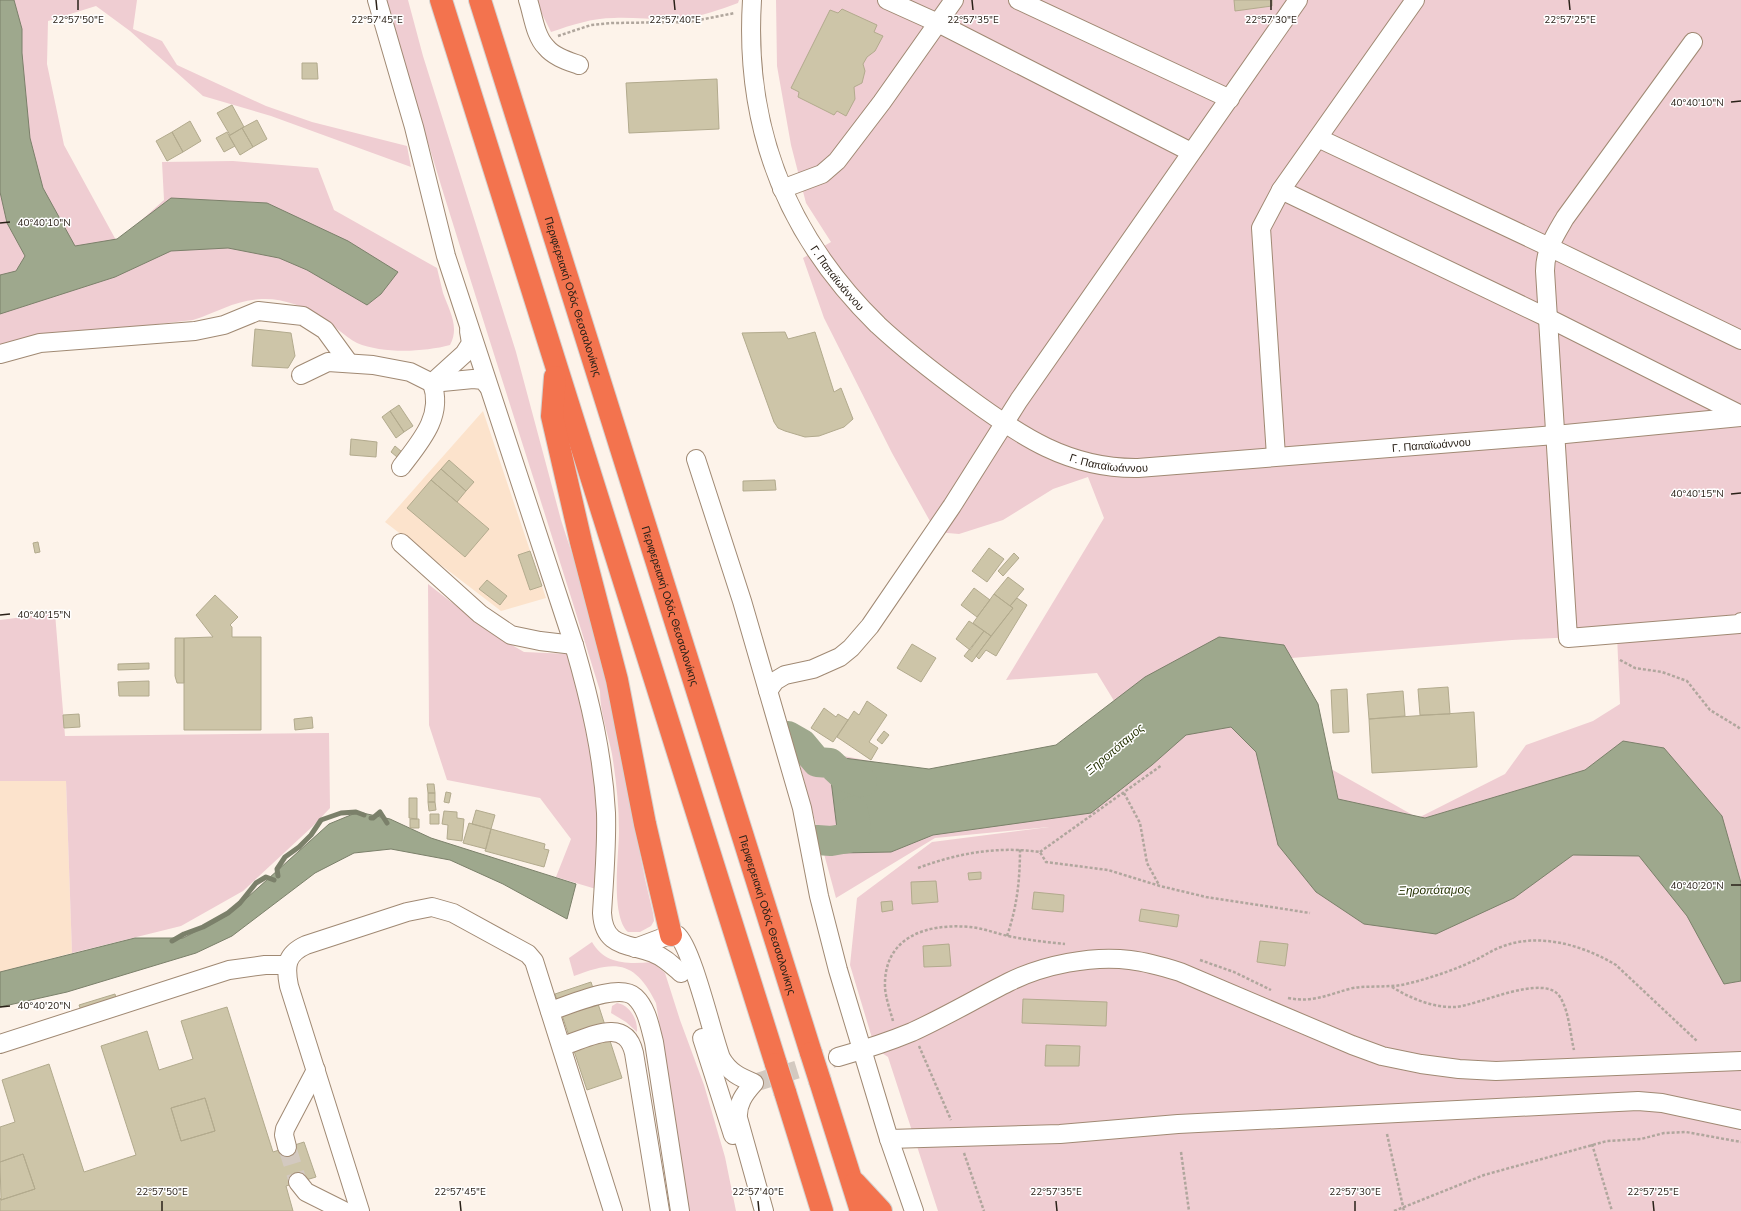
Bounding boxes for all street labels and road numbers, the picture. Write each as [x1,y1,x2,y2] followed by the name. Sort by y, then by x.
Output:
[541,215,605,378] street label: Περιφερειακή Οδός Θεσσαλονίκης
[807,242,868,314] street label: Γ. Παπαϊωάννου
[1391,434,1471,455] street label: Γ. Παπαϊωάννου
[1068,450,1148,476] street label: Γ. Παπαϊωάννου
[638,524,703,688] street label: Περιφερειακή Οδός Θεσσαλονίκης
[735,833,800,997] street label: Περιφερειακή Οδός Θεσσαλονίκης

